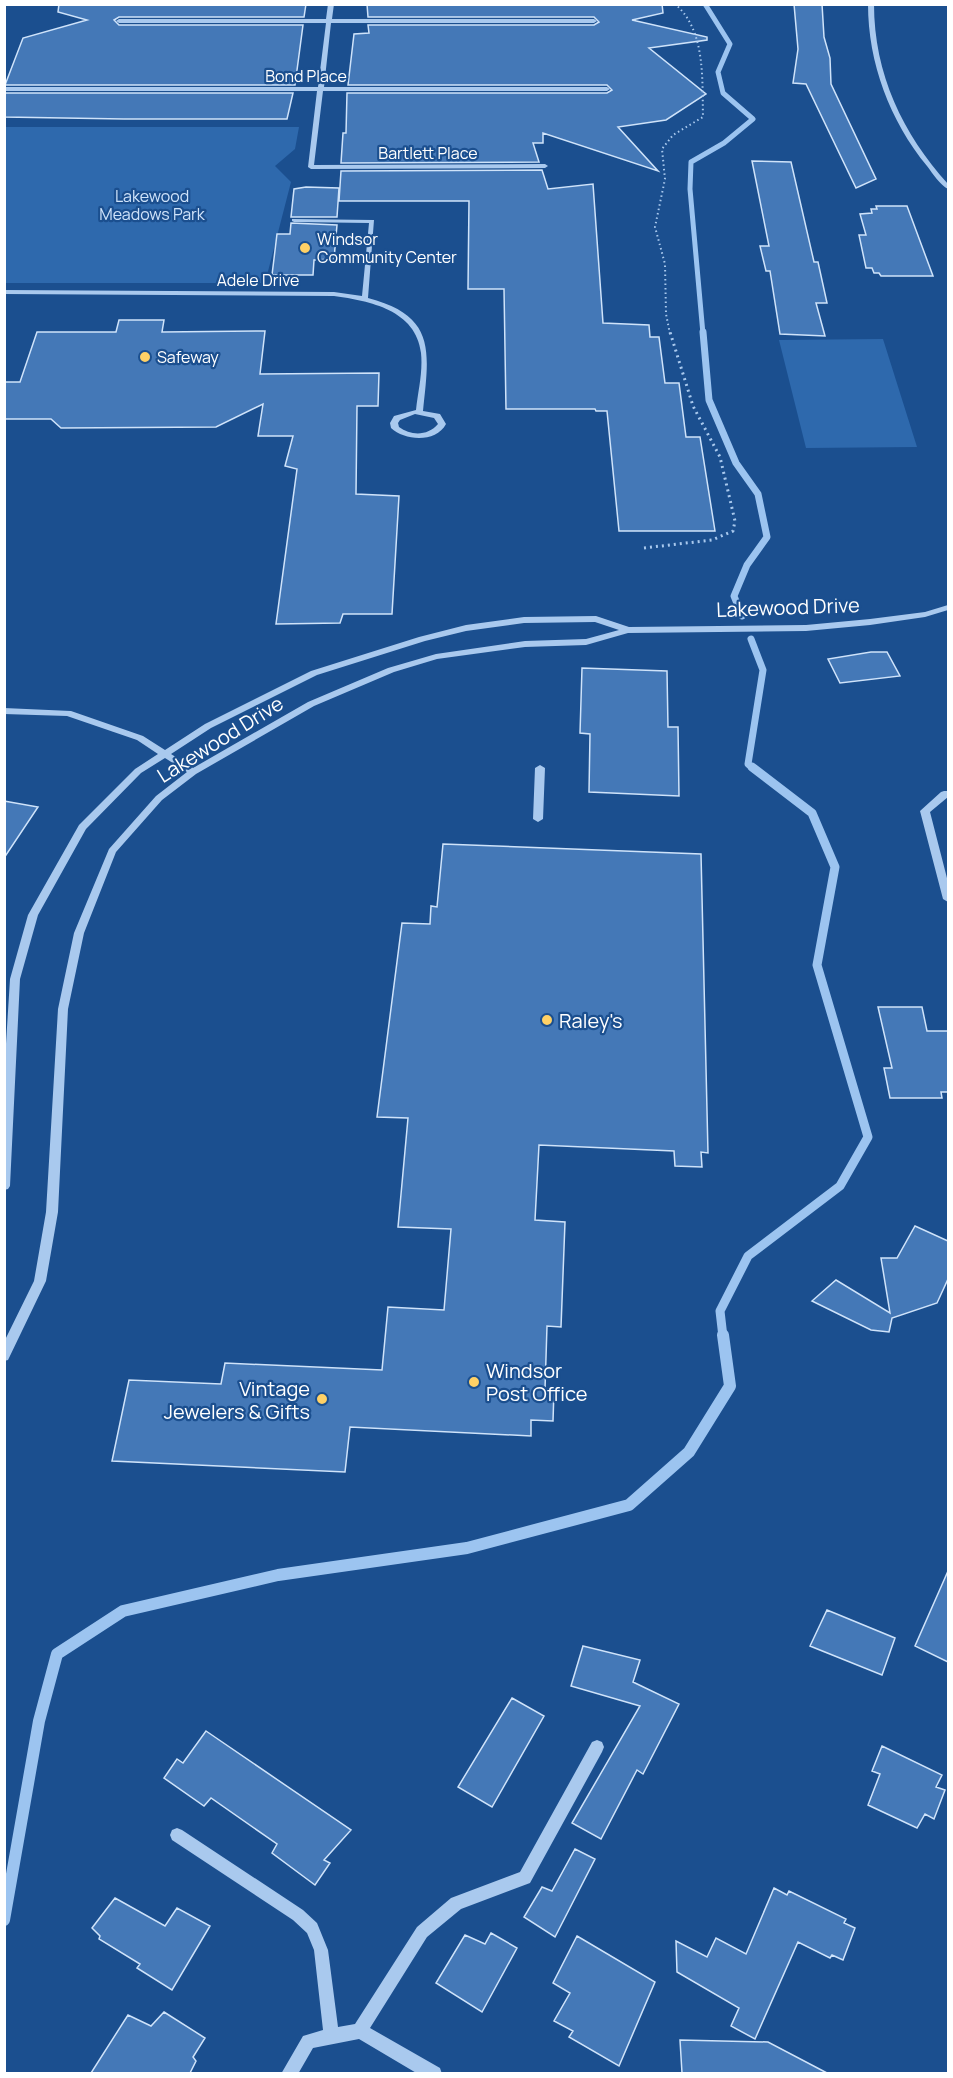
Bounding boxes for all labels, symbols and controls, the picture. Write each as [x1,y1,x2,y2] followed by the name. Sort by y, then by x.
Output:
[265,65,347,87] street label: Bond Place
[378,142,478,164] street label: Bartlett Place
[99,185,206,225] park label: Lakewood Meadows Park
[317,228,457,268] place label: Windsor Community Center
[298,241,312,255] marker: Windsor Community Center
[217,269,299,291] street label: Adele Drive
[157,346,219,368] place label: Safeway
[138,350,152,364] marker: Safeway
[716,591,860,623] street label: Lakewood Drive
[152,690,288,788] street label: Lakewood Drive
[559,1007,623,1034] place label: Raley's
[540,1013,554,1027] marker: Raley's
[486,1357,587,1407] place label: Windsor Post Office
[164,1375,310,1425] place label: Vintage Jewelers & Gifts
[467,1375,481,1389] marker: Windsor Post Office
[315,1392,329,1406] marker: Vintage Jewelers & Gifts

